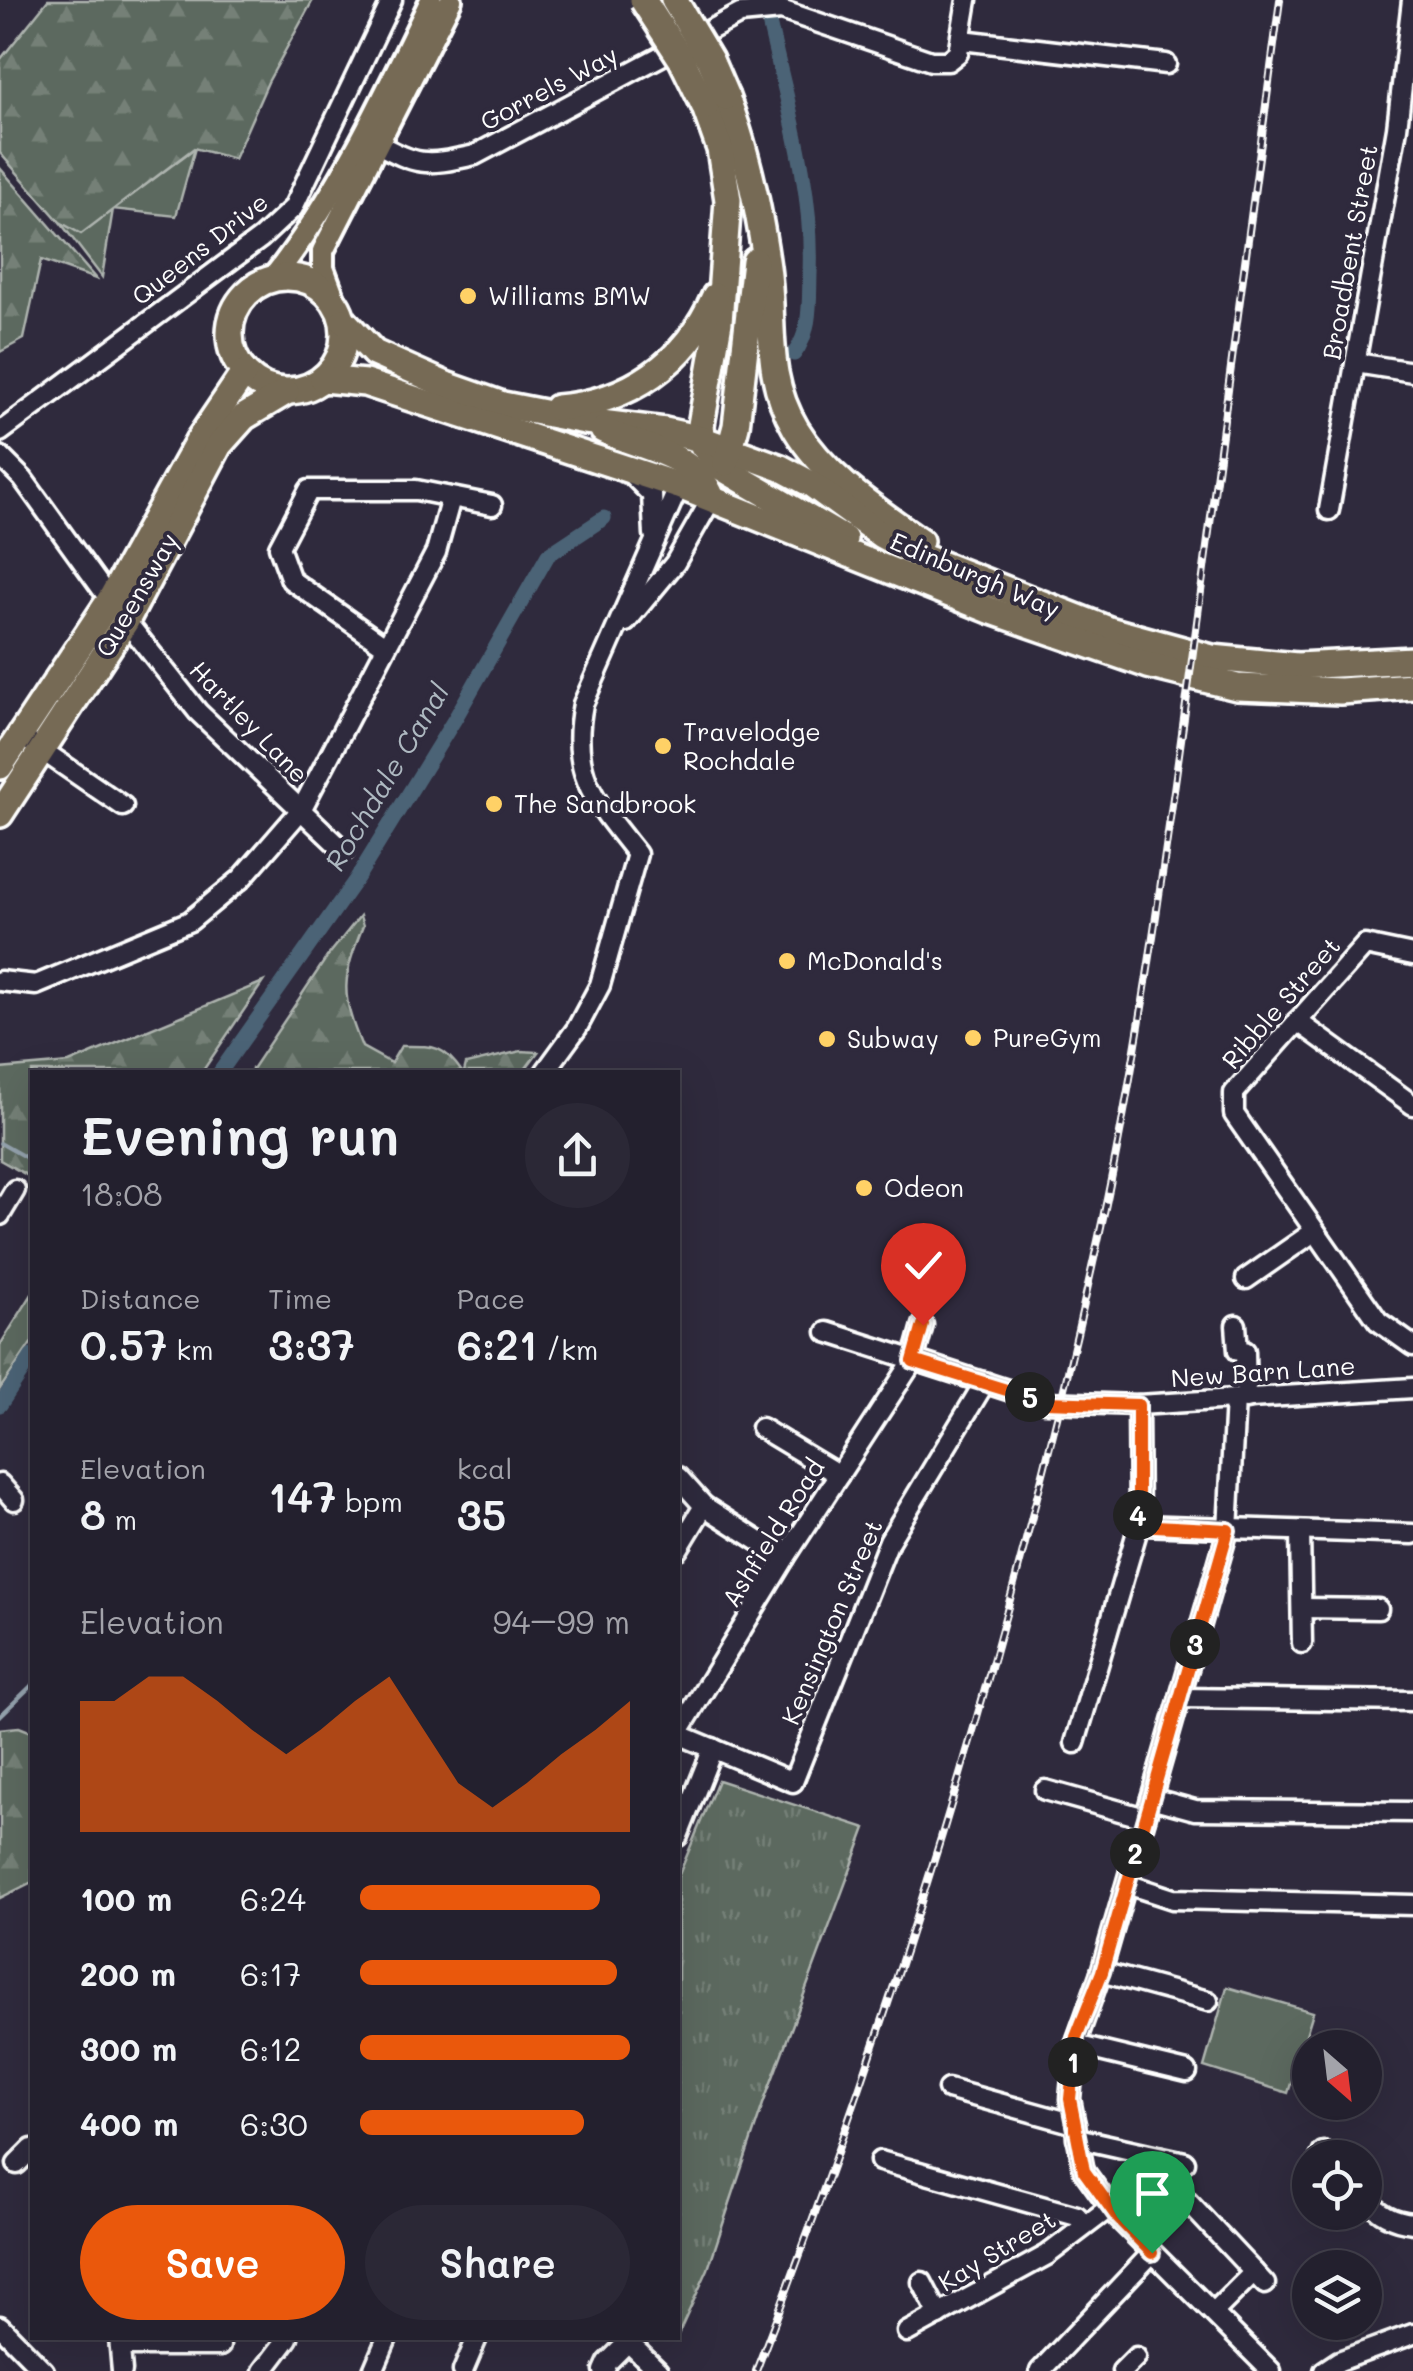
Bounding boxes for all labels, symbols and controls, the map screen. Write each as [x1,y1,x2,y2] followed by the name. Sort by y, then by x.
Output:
[474,38,623,138] street label: Gorrels Way
[1314,142,1384,362] street label: Broadbent Street
[125,185,274,311] street label: Queens Drive
[488,279,651,311] place label: Williams BMW
[457,285,479,307] marker: Williams BMW
[885,524,1065,625] street label: Edinburgh Way
[88,527,185,663] street label: Queensway
[183,653,316,790] street label: Hartley Lane
[316,676,456,877] water label: Rochdale Canal
[683,715,821,776] place label: Travelodge Rochdale
[652,735,674,757] marker: Travelodge Rochdale
[514,787,696,819] place label: The Sandbrook
[483,793,505,815] marker: The Sandbrook
[1214,930,1346,1075] street label: Ribble Street
[807,944,943,976] place label: McDonald's
[776,950,798,972] marker: McDonald's
[993,1021,1101,1054] place label: PureGym
[847,1022,939,1055] place label: Subway
[962,1027,984,1049] marker: PureGym
[816,1028,838,1050] marker: Subway
[80,1098,399,1170] text: Evening run
[525,1103,630,1208] button: share
[884,1171,964,1203] place label: Odeon
[80,1172,163,1214] text: 18:08
[853,1177,875,1199] marker: Odeon
[881,1223,966,1326] pin
[896,1238,951,1293] icon: check
[80,1280,201,1316] text: Distance
[268,1280,332,1316] text: Time
[457,1280,525,1316] text: Pace
[80,1316,167,1371] text: 0.57
[268,1316,355,1371] text: 3:37
[457,1316,537,1371] text: 6:21
[167,1331,213,1367] text: km
[537,1331,598,1367] text: /km
[1170,1349,1356,1393] street label: New Barn Lane
[1005,1372,1055,1422] pin: 5
[1022,1379,1038,1415] text: 5
[80,1450,206,1486] text: Elevation
[457,1450,512,1486] text: kcal
[714,1452,830,1613] street label: Ashfield Road
[268,1468,336,1523] text: 147
[336,1483,403,1519] text: bpm
[80,1486,106,1541] text: 8
[457,1486,506,1541] text: 35
[1113,1490,1163,1540] pin: 4
[1129,1497,1147,1533] text: 4
[106,1501,137,1537] text: m
[773,1514,889,1729] street label: Kensington Street
[80,1600,224,1642] text: Elevation
[493,1600,630,1642] text: 94–99 m
[1170,1619,1220,1669] pin: 3
[1187,1626,1203,1662] text: 3
[1110,1828,1160,1878] pin: 2
[1127,1835,1143,1871] text: 2
[80,1877,172,1919] text: 100 m
[240,1877,306,1919] text: 6:24
[80,1952,176,1994] text: 200 m
[240,1952,301,1994] text: 6:17
[80,2027,177,2069] text: 300 m
[240,2027,301,2069] text: 6:12
[1292,2030,1382,2120] north arrow
[1292,2030,1382,2340] map controls
[1048,2037,1098,2087] pin: 1
[1067,2044,1079,2080] text: 1
[80,2102,178,2144] text: 400 m
[240,2102,308,2144] text: 6:30
[1292,2140,1382,2230] button: locate
[1110,2151,1195,2254] pin
[1125,2166,1180,2221] icon: arrive
[932,2203,1062,2299] street label: Kay Street
[80,2205,345,2320] button: Save
[365,2205,630,2320] button: Share
[1292,2250,1382,2340] button: layers

